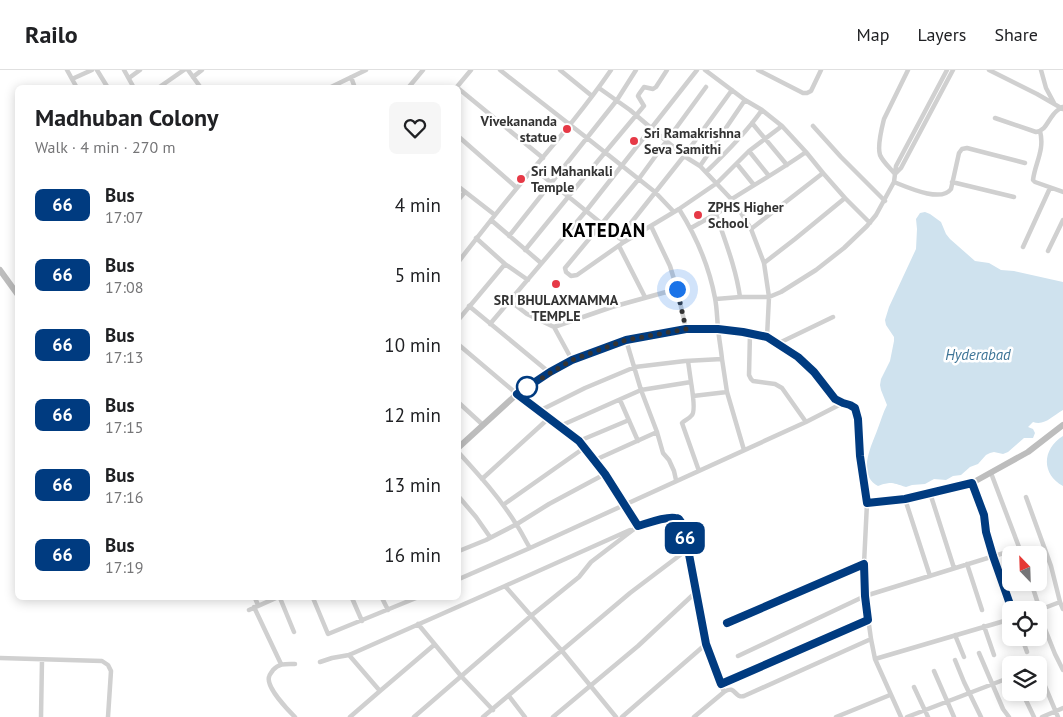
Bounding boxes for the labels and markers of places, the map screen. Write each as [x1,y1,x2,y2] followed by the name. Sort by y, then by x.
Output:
[480,112,557,146] place label: Vivekananda statue
[561,123,573,135] marker: Vivekananda statue
[644,124,741,158] place label: Sri Ramakrishna Seva Samithi
[628,135,640,147] marker: Sri Ramakrishna Seva Samithi
[531,162,613,196] place label: Sri Mahankali Temple
[515,173,527,185] marker: Sri Mahankali Temple
[708,198,784,232] place label: ZPHS Higher School
[692,209,704,221] marker: ZPHS Higher School
[550,278,562,290] marker: SRI BHULAXMAMMA TEMPLE
[494,291,619,325] place label: SRI BHULAXMAMMA TEMPLE
[516,376,538,398] unlabelled marker

